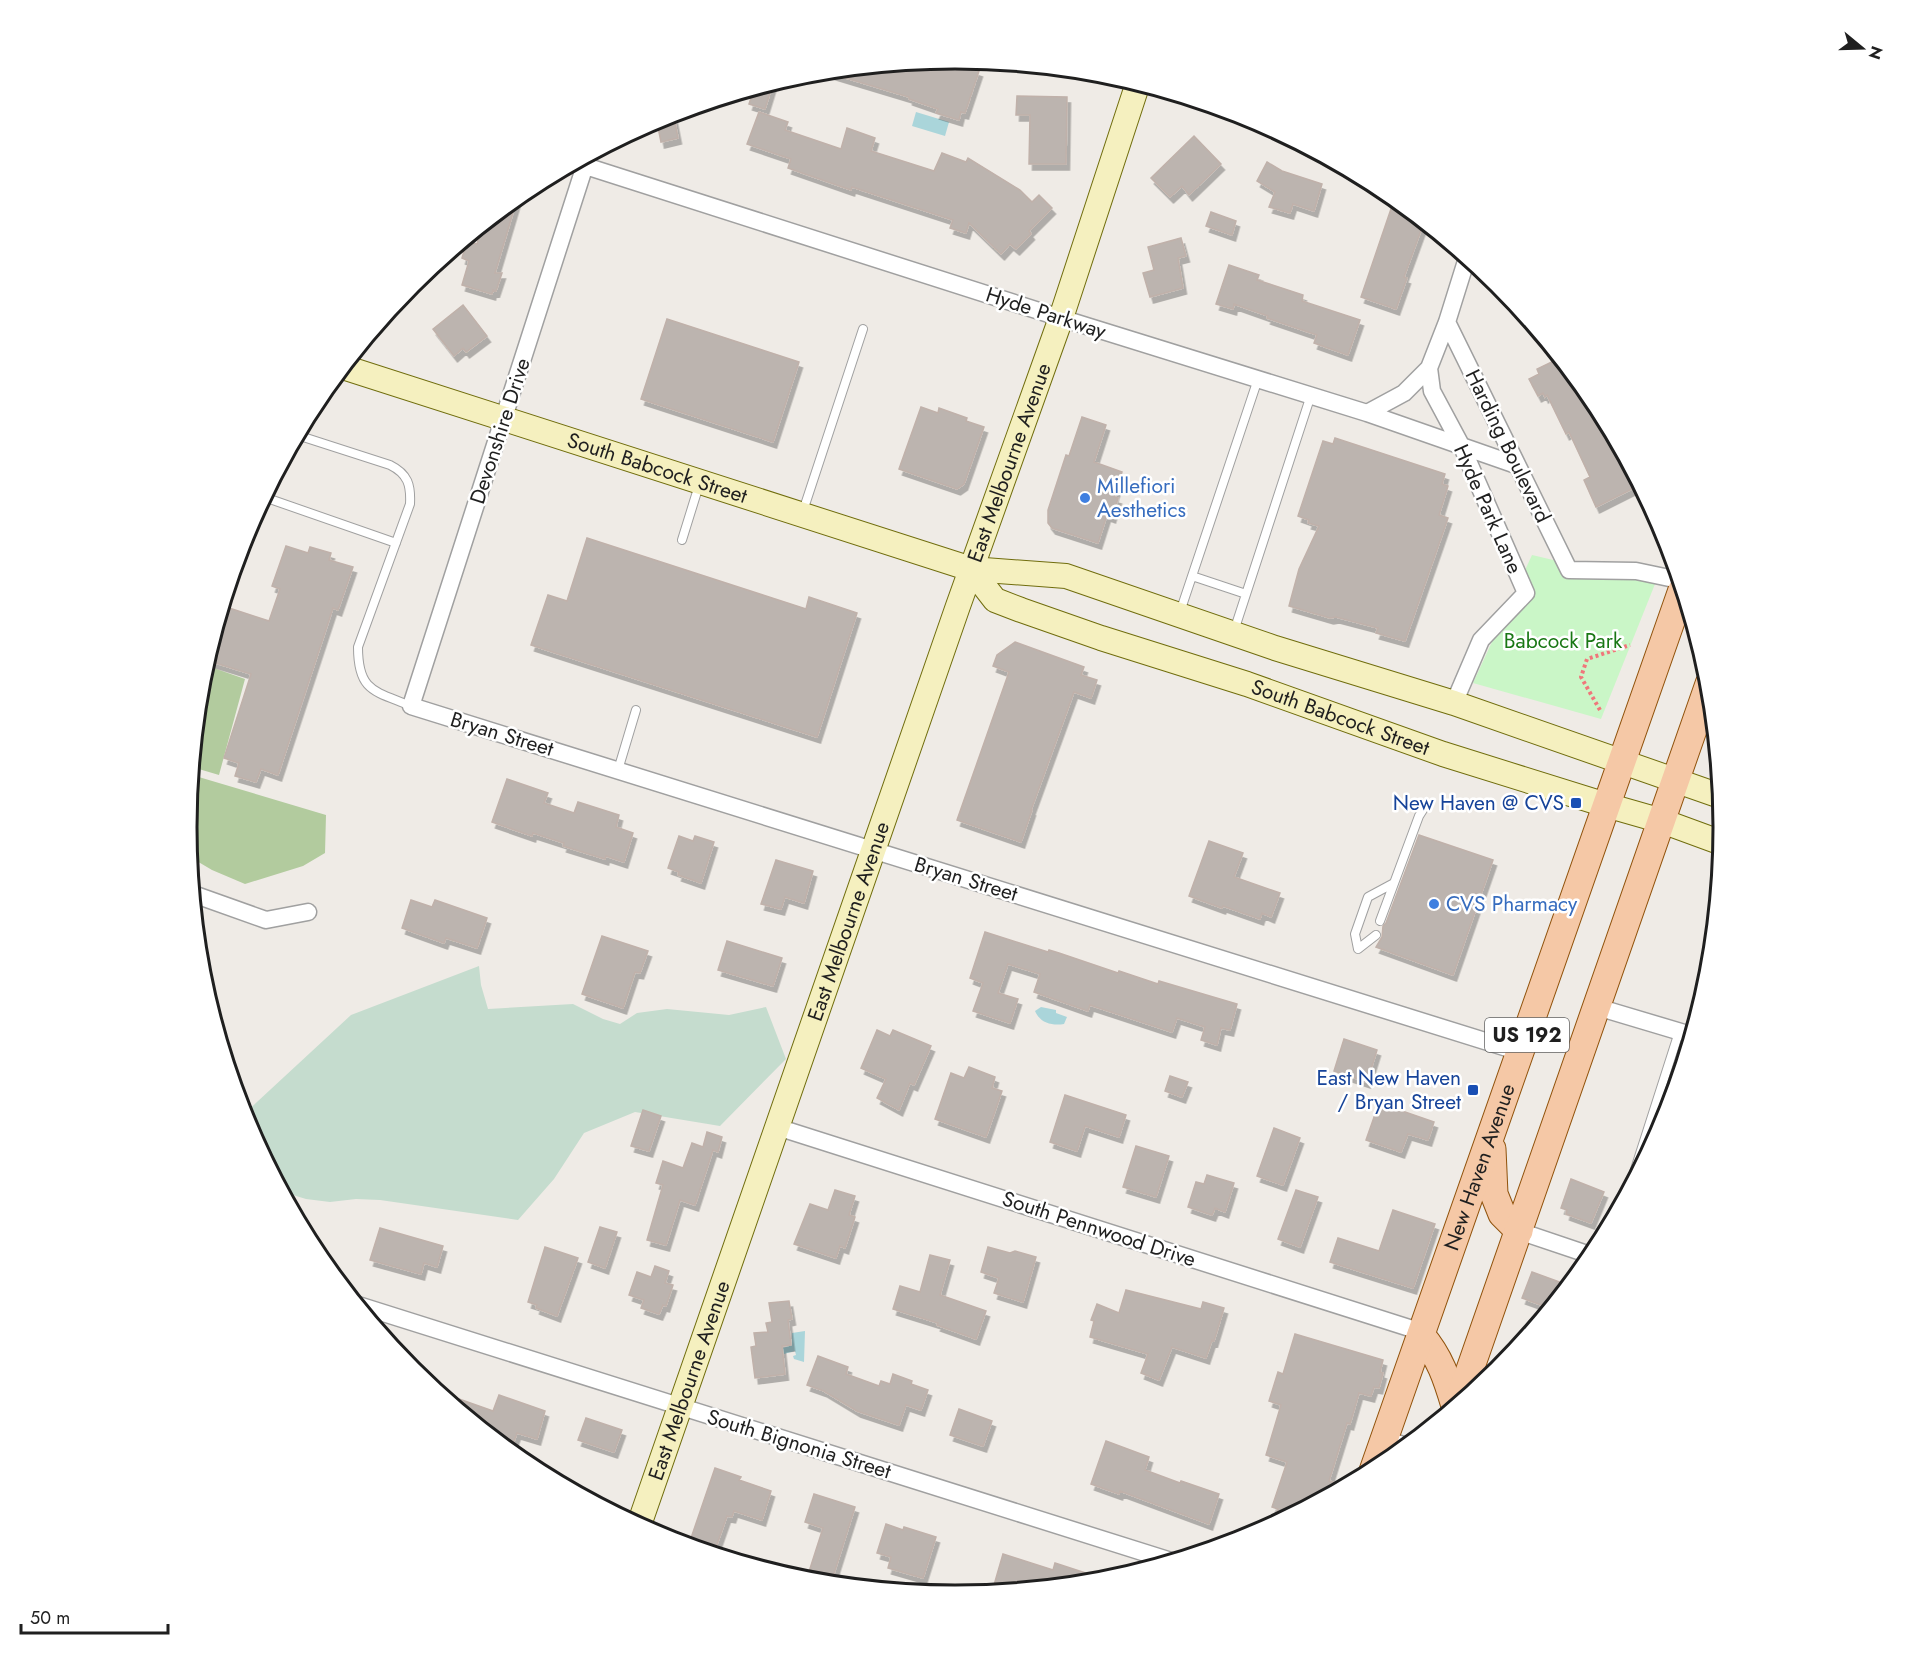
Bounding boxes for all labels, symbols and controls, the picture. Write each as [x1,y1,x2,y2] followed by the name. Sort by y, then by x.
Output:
[1832,18,1892,78] north arrow
[1863,43,1889,62] text: N
[982,279,1111,347] street label: Hyde Parkway
[462,354,538,508] street label: Devonshire Drive
[960,359,1059,566] street label: East Melbourne Avenue
[1458,364,1558,528] street label: Harding Boulevard
[563,425,751,511] street label: South Babcock Street
[1446,440,1530,579] street label: Hyde Park Lane
[1097,471,1186,525] place label: Millefiori Aesthetics
[1078,491,1092,505] marker: Millefiori Aesthetics
[1504,626,1623,656] park label: Babcock Park
[1247,672,1434,763] street label: South Babcock Street
[447,704,557,764] street label: Bryan Street
[1393,788,1564,818] place label: New Haven @ CVS
[1569,796,1583,810] marker: New Haven @ CVS
[800,817,897,1025] street label: East Melbourne Avenue
[911,849,1021,909] street label: Bryan Street
[1446,889,1578,919] place label: CVS Pharmacy
[1427,897,1441,911] marker: CVS Pharmacy
[1485,1018,1569,1052] road number: US 192
[1316,1063,1461,1117] place label: East New Haven / Bryan Street
[1436,1079,1523,1255] street label: New Haven Avenue
[1466,1083,1480,1097] marker: East New Haven / Bryan Street
[998,1184,1200,1275] street label: South Pennwood Drive
[641,1276,738,1484] street label: East Melbourne Avenue
[703,1402,895,1486] street label: South Bignonia Street
[21,1597,168,1635] scale bar
[30,1605,70,1631] text: 50 m

